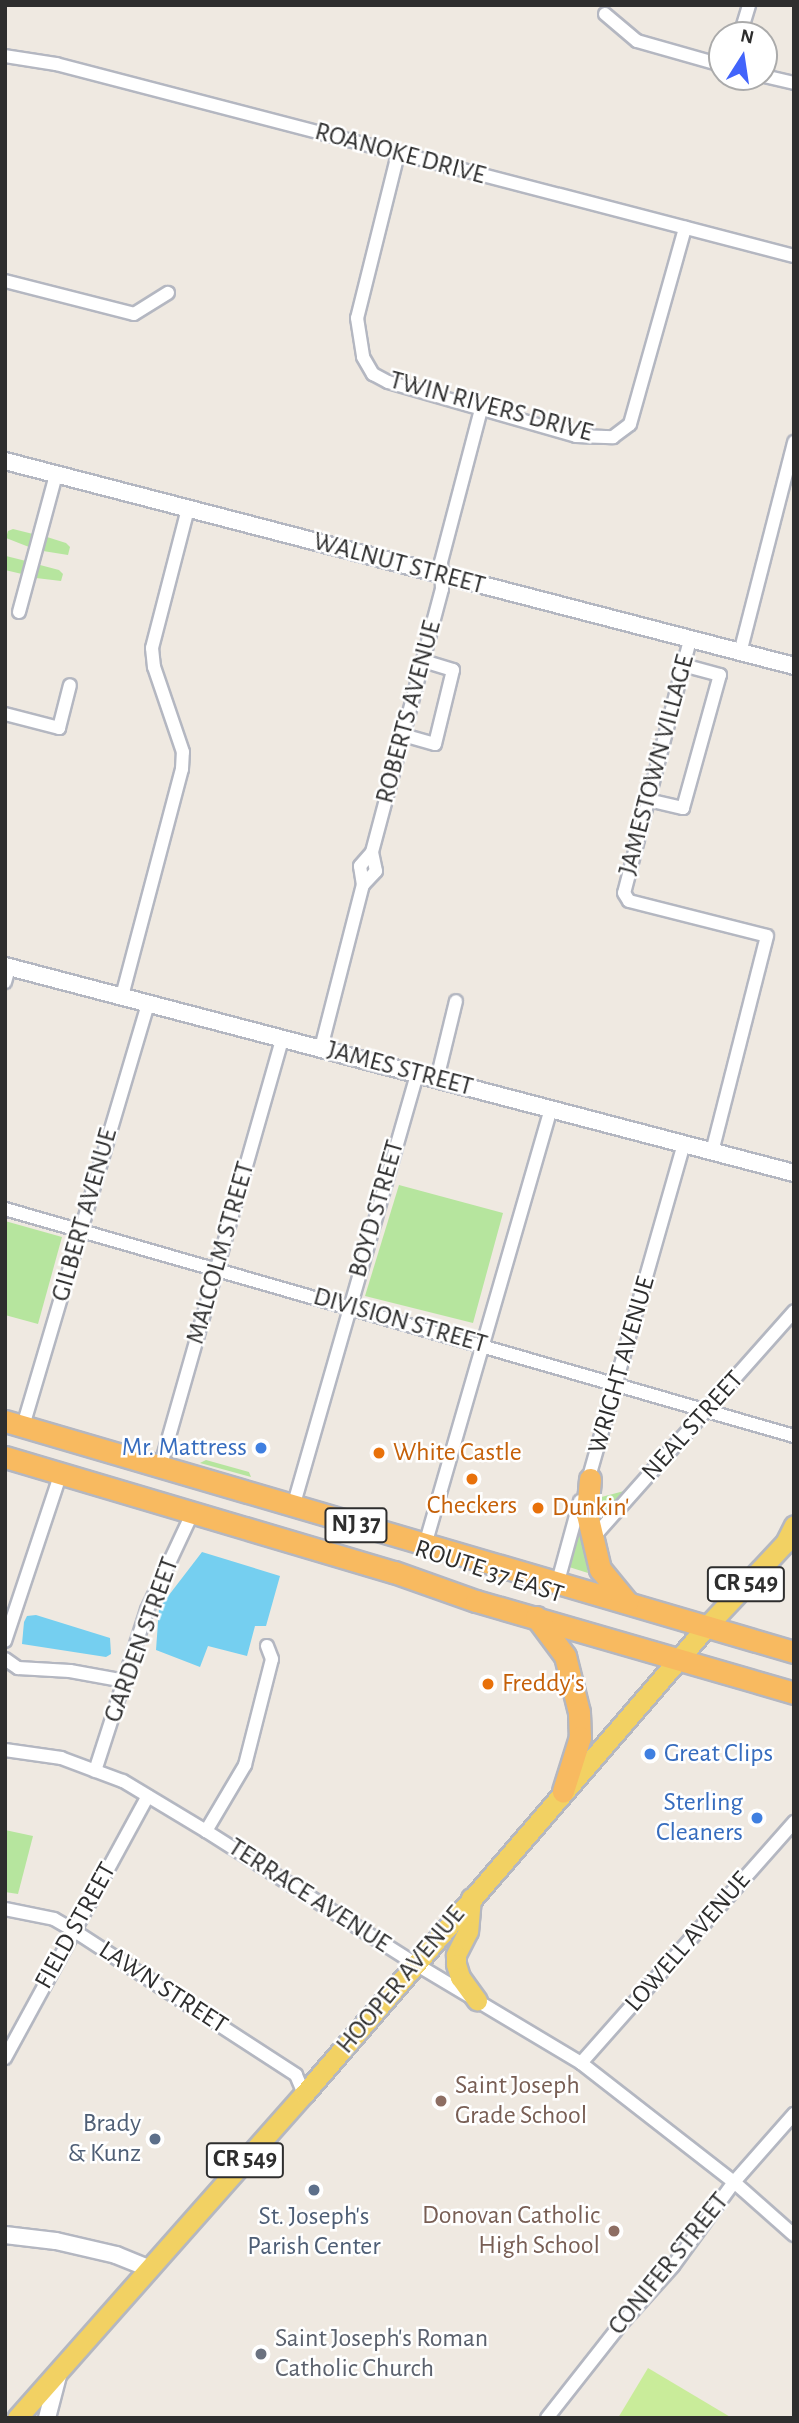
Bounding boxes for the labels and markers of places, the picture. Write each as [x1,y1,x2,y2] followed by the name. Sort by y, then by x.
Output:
[122,1432,247,1464] place label: Mr. Mattress
[393,1437,522,1469] place label: White Castle
[253,1440,269,1456] marker: Mr. Mattress
[371,1445,387,1461] marker: White Castle
[464,1471,480,1487] marker: Checkers
[427,1490,517,1522] place label: Checkers
[552,1492,629,1524] place label: Dunkin'
[530,1500,546,1516] marker: Dunkin'
[502,1668,585,1700] place label: Freddy's
[480,1676,496,1692] marker: Freddy's
[664,1738,773,1770] place label: Great Clips
[642,1746,658,1762] marker: Great Clips
[656,1787,743,1848] place label: Sterling Cleaners
[749,1810,765,1826] marker: Sterling Cleaners
[455,2070,587,2132] place label: Saint Joseph Grade School
[433,2093,449,2109] marker: Saint Joseph Grade School
[68,2108,141,2170] place label: Brady & Kunz
[147,2131,163,2147] marker: Brady & Kunz
[306,2182,322,2198] marker: St. Joseph's Parish Center
[422,2200,600,2262] place label: Donovan Catholic High School
[247,2201,381,2262] place label: St. Joseph's Parish Center
[606,2223,622,2239] marker: Donovan Catholic High School
[275,2323,488,2384] place label: Saint Joseph's Roman Catholic Church
[253,2346,269,2362] marker: Saint Joseph's Roman Catholic Church

